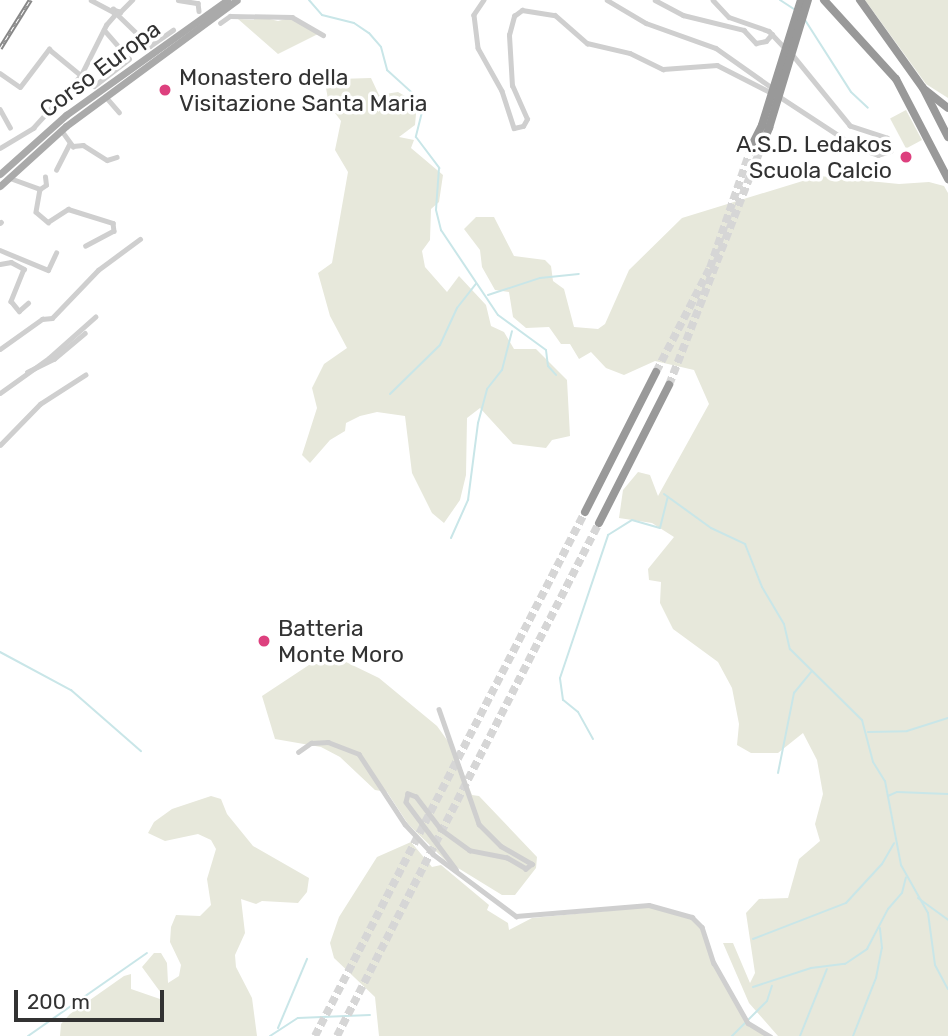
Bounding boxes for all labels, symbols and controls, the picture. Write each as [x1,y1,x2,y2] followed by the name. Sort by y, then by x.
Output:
[34,15,166,123] street label: Corso Europa
[179,63,428,117] place label: Monastero della Visitazione Santa Maria
[157,82,173,98] marker: Monastero della Visitazione Santa Maria
[736,130,892,184] place label: A.S.D. Ledakos Scuola Calcio
[898,149,914,165] marker: A.S.D. Ledakos Scuola Calcio
[278,614,404,668] place label: Batteria Monte Moro
[256,633,272,649] marker: Batteria Monte Moro
[18,976,168,1020] scale bar
[27,989,90,1014] text: 200 m

